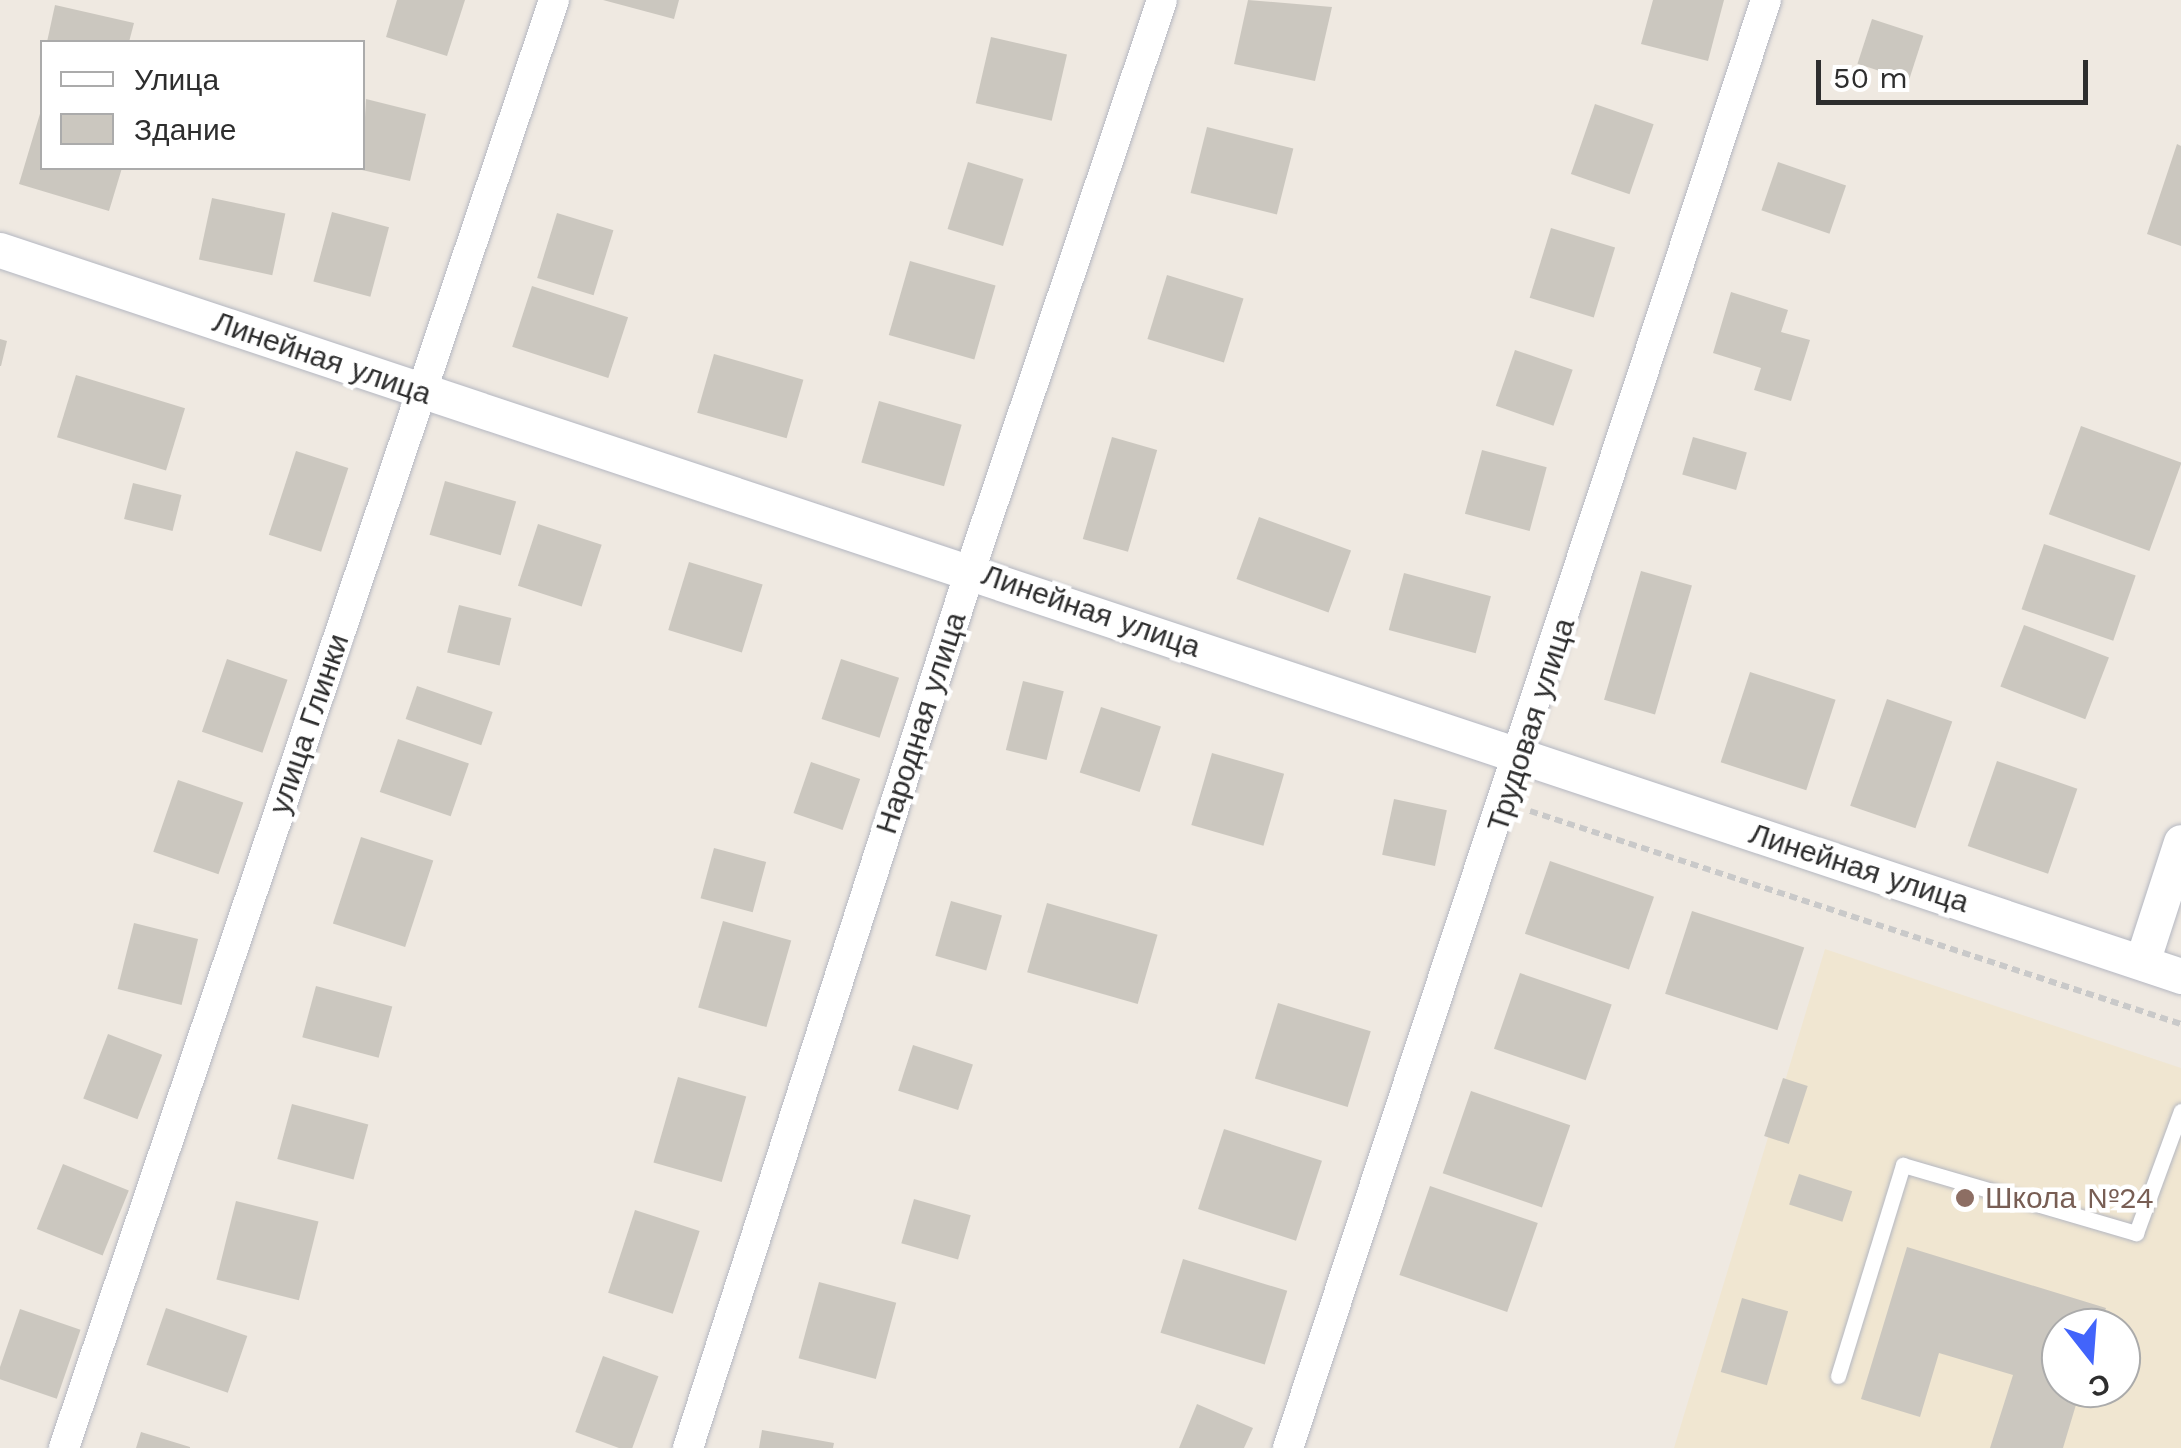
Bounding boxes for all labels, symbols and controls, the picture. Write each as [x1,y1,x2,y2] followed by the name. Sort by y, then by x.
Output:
[40,40,365,170] legend
[1821,40,2094,102] scale bar
[1833,60,1908,95] text: 50 m
[134,62,219,97] text: Улица
[134,112,236,147] text: Здание
[208,304,436,412] street label: Линейная улица
[977,557,1205,665] street label: Линейная улица
[868,608,974,838] street label: Народная улица
[1480,614,1582,836] street label: Трудовая улица
[261,629,357,819] street label: улица Глинки
[1745,816,1973,920] street label: Линейная улица
[1985,1180,2154,1216] place label: Школа №24
[1954,1187,1976,1209] marker: Школа №24
[2041,1308,2141,1408] north arrow
[2085,1367,2114,1404] text: С

